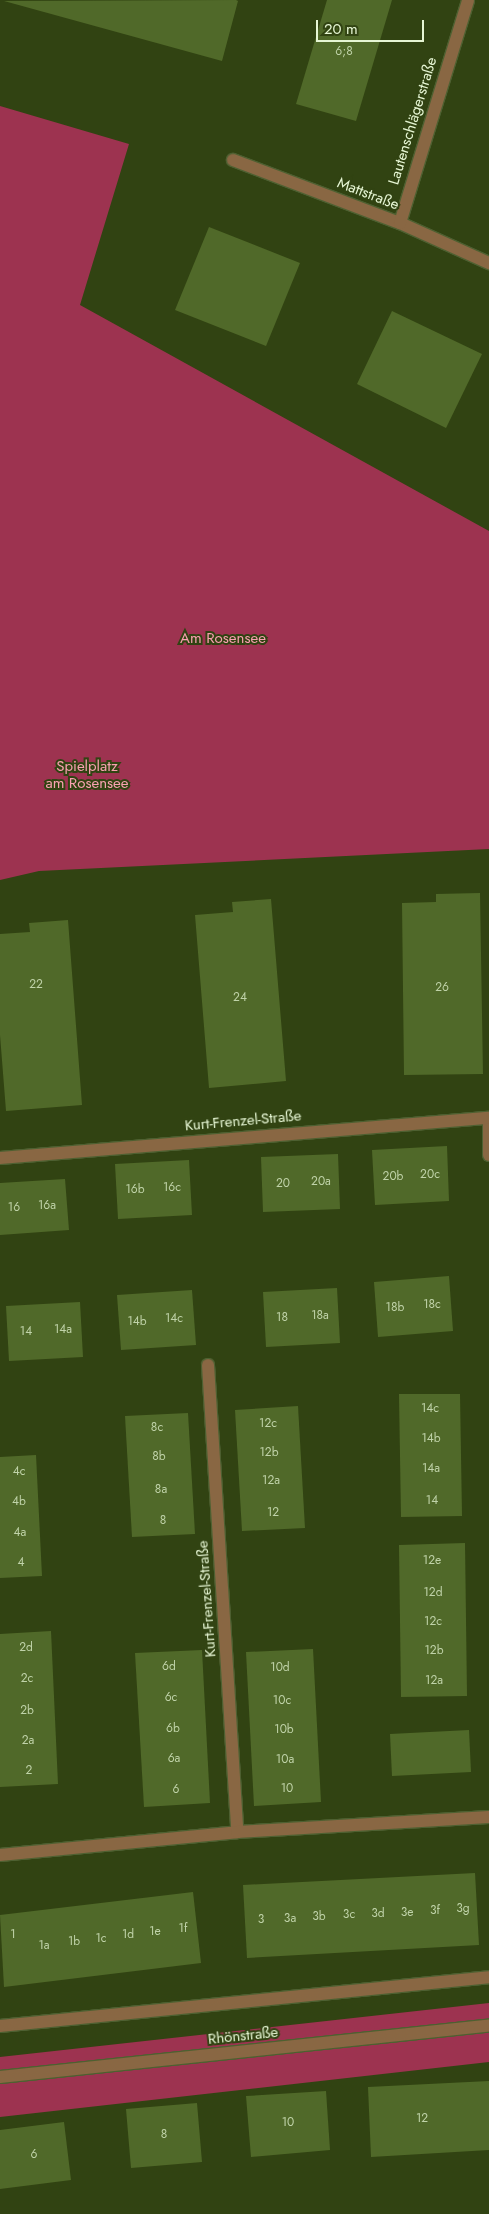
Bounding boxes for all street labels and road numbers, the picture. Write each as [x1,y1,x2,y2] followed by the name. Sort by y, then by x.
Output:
[385,55,441,187] street label: Lautenschlägerstraße
[335,174,401,214] street label: Mattstraße
[184,1107,302,1135] street label: Kurt-Frenzel-Straße
[194,1540,220,1658] street label: Kurt-Frenzel-Straße
[207,2023,279,2049] street label: Rhönstraße

